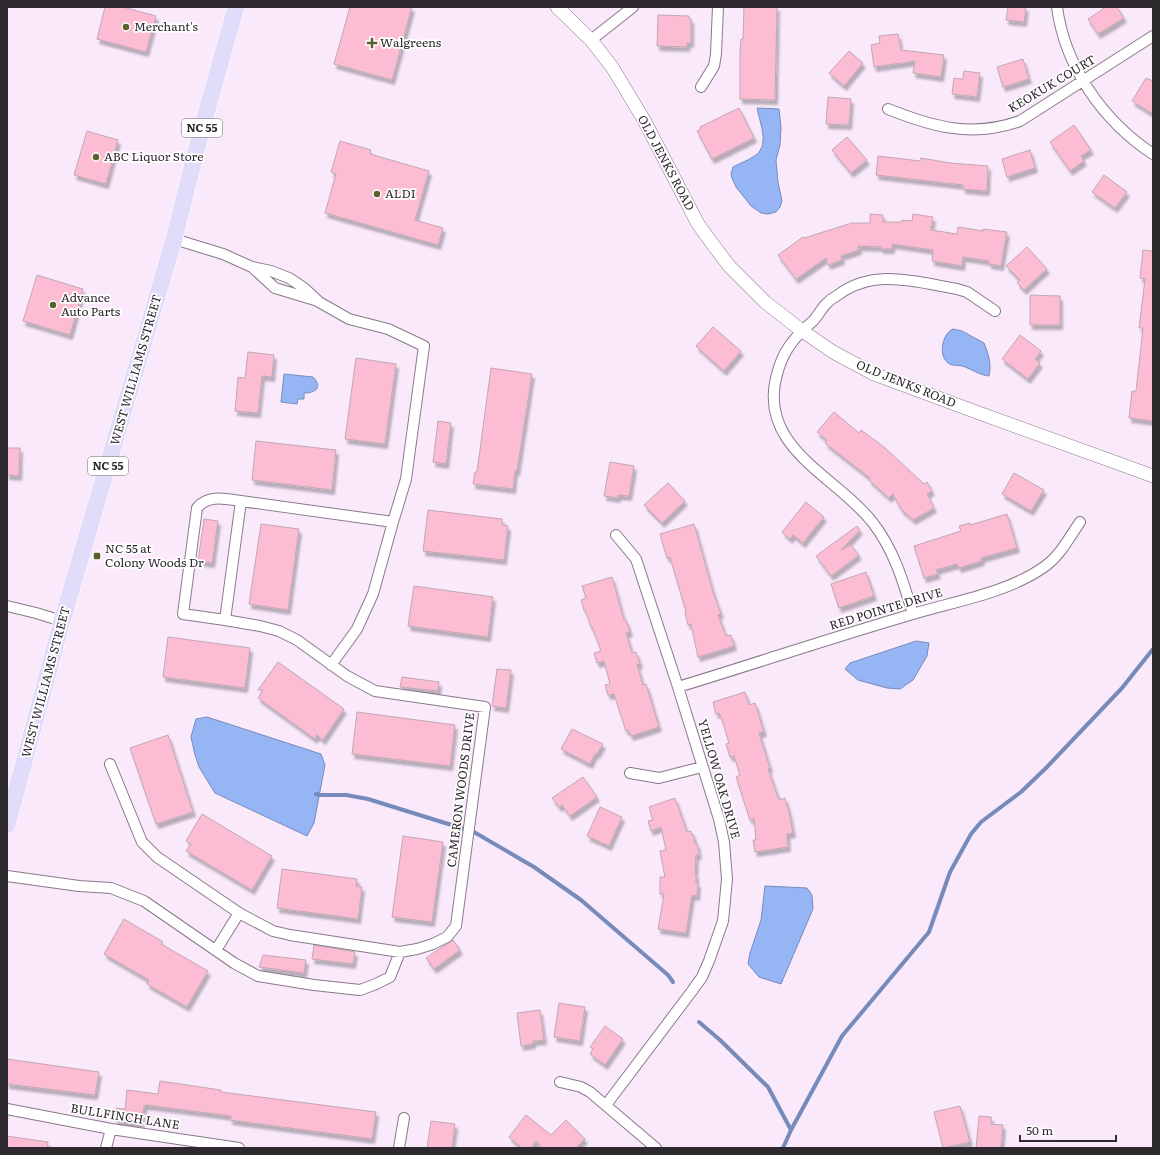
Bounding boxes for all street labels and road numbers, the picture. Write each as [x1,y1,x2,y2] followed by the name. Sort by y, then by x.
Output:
[1004,50,1099,116] street label: KEOKUK COURT
[634,111,700,214] street label: OLD JENKS ROAD
[182,119,222,137] road number: NC 55
[105,292,165,447] street label: WEST WILLIAMS STREET
[854,355,959,411] street label: OLD JENKS ROAD
[88,457,128,475] road number: NC 55
[827,582,945,634] street label: RED POINTE DRIVE
[16,604,74,759] street label: WEST WILLIAMS STREET
[442,711,478,868] street label: CAMERON WOODS DRIVE
[694,717,746,841] street label: YELLOW OAK DRIVE
[69,1099,181,1134] street label: BULLFINCH LANE

